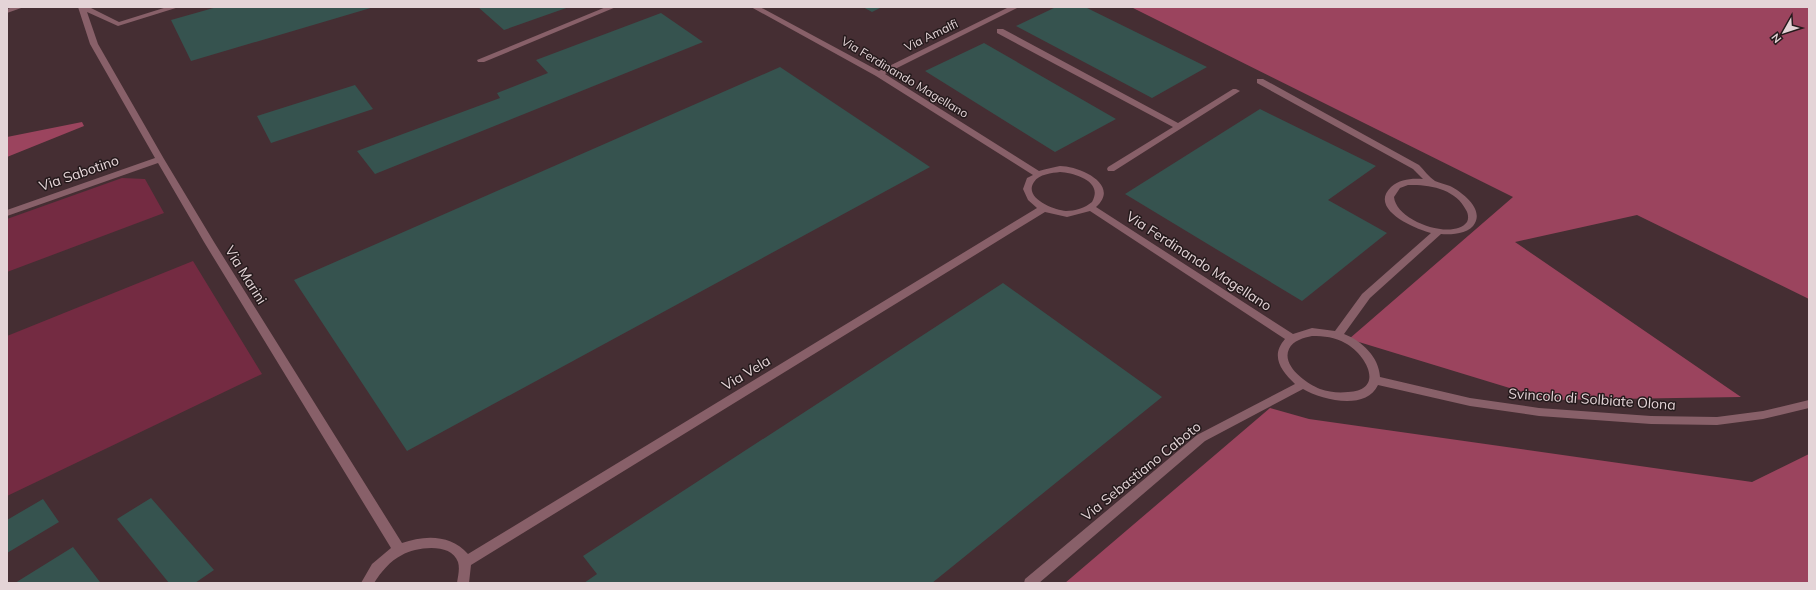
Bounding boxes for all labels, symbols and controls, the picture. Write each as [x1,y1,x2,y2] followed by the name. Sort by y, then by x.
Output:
[1764,12,1804,52] north arrow
[902,16,960,54] street label: Via Amalfi
[1768,31,1784,46] text: N
[839,33,971,121] street label: Via Ferdinando Magellano
[37,151,121,195] street label: Via Sabotino
[1123,207,1275,315] street label: Via Ferdinando Magellano
[221,242,271,308] street label: Via Marini
[718,352,774,394] street label: Via Vela
[1508,384,1676,414] street label: Svincolo di Solbiate Olona
[1078,417,1204,525] street label: Via Sebastiano Caboto

